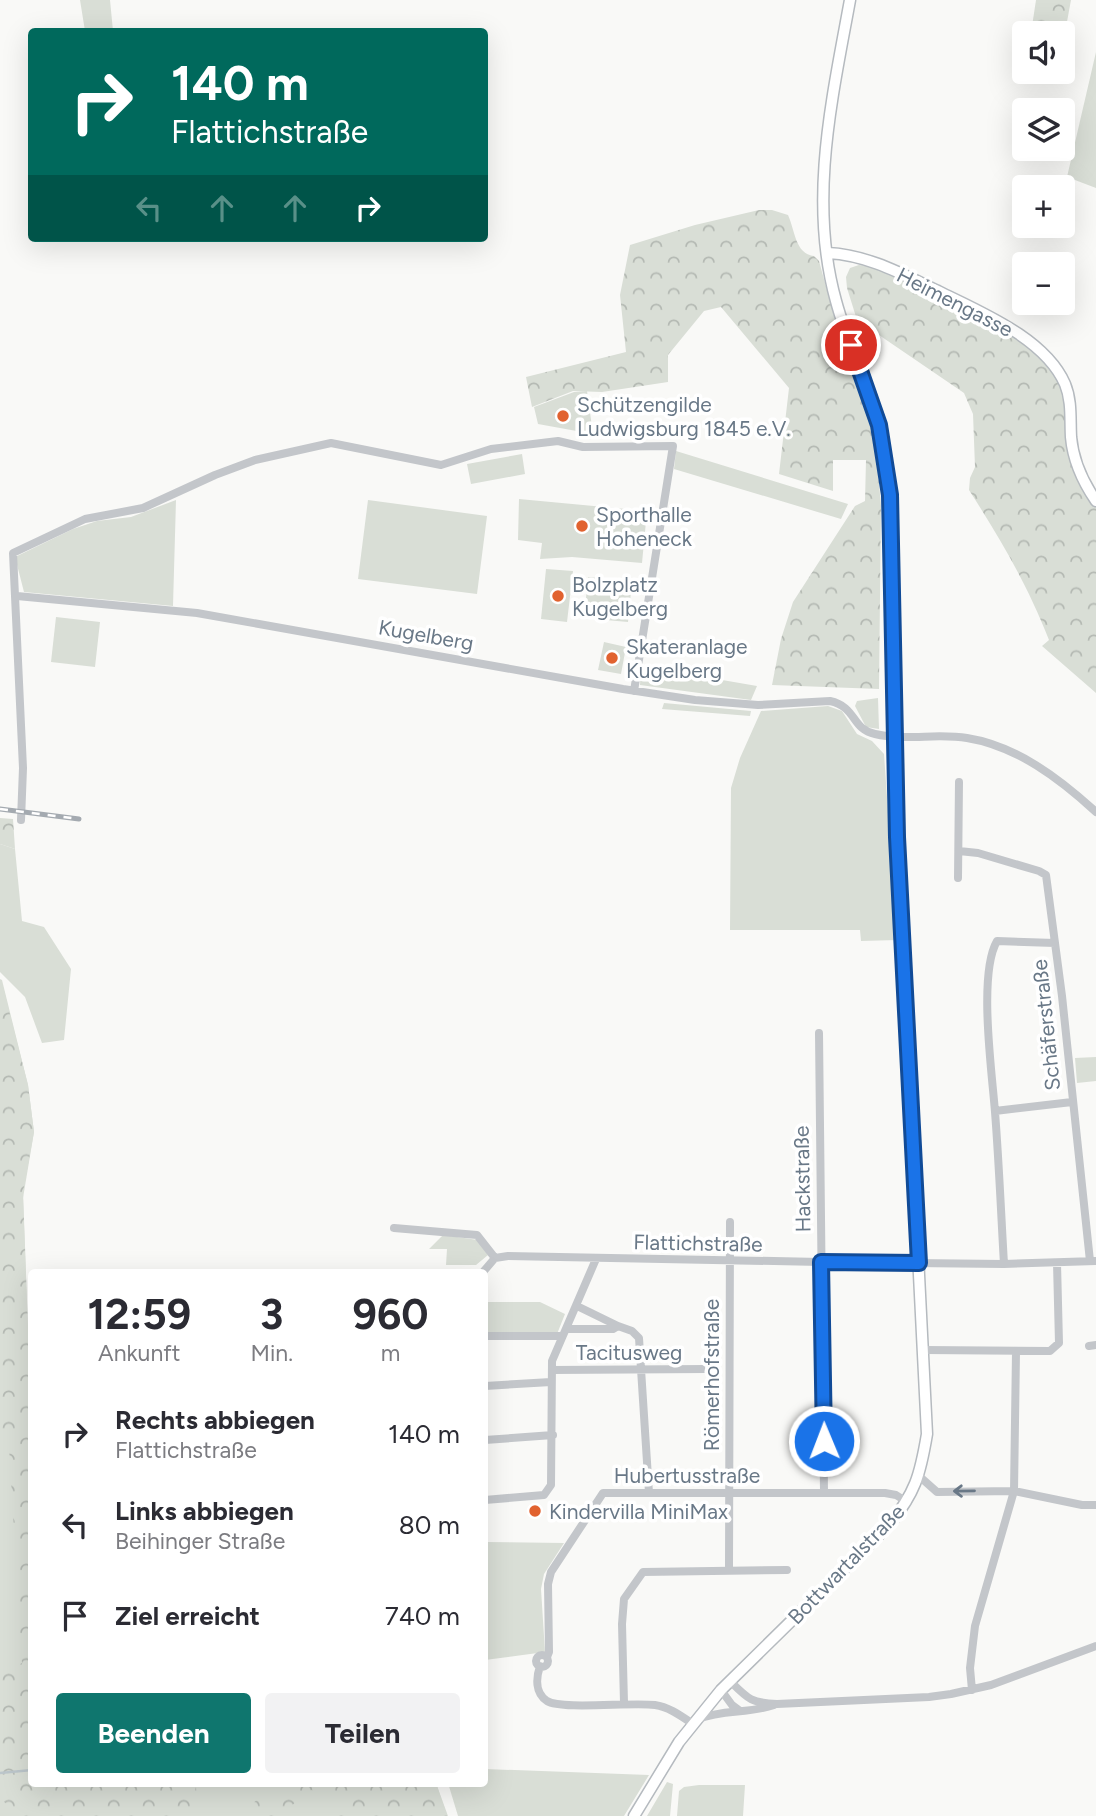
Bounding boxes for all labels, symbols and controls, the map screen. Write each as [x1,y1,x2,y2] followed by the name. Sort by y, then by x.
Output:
[1012,21,1075,315] map controls
[1012,21,1075,84] button: sound
[171,53,309,112] text: 140 m
[56,56,147,147] icon: right
[1012,98,1075,161] button: layers
[171,113,368,151] text: Flattichstraße
[1012,175,1075,238] button: +
[130,189,168,227] icon: left
[203,189,241,227] icon: ahead
[276,189,314,227] icon: ahead
[349,189,387,227] icon: right
[1012,252,1075,315] button: −
[893,262,1017,342] street label: Heimengasse
[821,315,881,375] pin
[832,326,870,364] icon: arrive
[577,392,791,441] place label: Schützengilde Ludwigsburg 1845 e.V.
[555,408,571,424] marker: Schützengilde Ludwigsburg 1845 e.V.
[596,502,693,551] place label: Sporthalle Hoheneck
[574,518,590,534] marker: Sporthalle Hoheneck
[572,572,668,621] place label: Bolzplatz Kugelberg
[550,588,566,604] marker: Bolzplatz Kugelberg
[377,614,475,656] street label: Kugelberg
[626,634,748,683] place label: Skateranlage Kugelberg
[604,650,620,666] marker: Skateranlage Kugelberg
[1027,958,1065,1092] street label: Schäferstraße
[789,1125,815,1233] street label: Hackstraße
[633,1229,763,1257] street label: Flattichstraße
[88,1289,191,1340] text: 12:59
[260,1289,283,1340] text: 3
[353,1289,428,1340] text: 960
[699,1299,724,1451] street label: Römerhofstraße
[98,1339,180,1367] text: Ankunft
[251,1339,293,1367] text: Min.
[381,1339,400,1367] text: m
[576,1340,682,1365] street label: Tacitusweg
[115,1404,315,1436] text: Rechts abbiegen
[787,1404,861,1478] position arrow
[56,1415,94,1453] icon: right
[388,1418,460,1450] text: 140 m
[115,1436,257,1464] text: Flattichstraße
[614,1463,760,1488] street label: Hubertusstraße
[952,1484,975,1498] one-way arrow
[115,1495,294,1527] text: Links abbiegen
[549,1499,728,1524] place label: Kindervilla MiniMax
[782,1499,910,1629] street label: Bottwartalstraße
[527,1503,543,1519] marker: Kindervilla MiniMax
[56,1506,94,1544] icon: left
[399,1509,460,1541] text: 80 m
[115,1527,285,1555] text: Beihinger Straße
[56,1597,94,1635] icon: arrive
[115,1600,260,1632] text: Ziel erreicht
[385,1600,460,1632] text: 740 m
[56,1693,251,1773] button: Beenden
[265,1693,460,1773] button: Teilen

